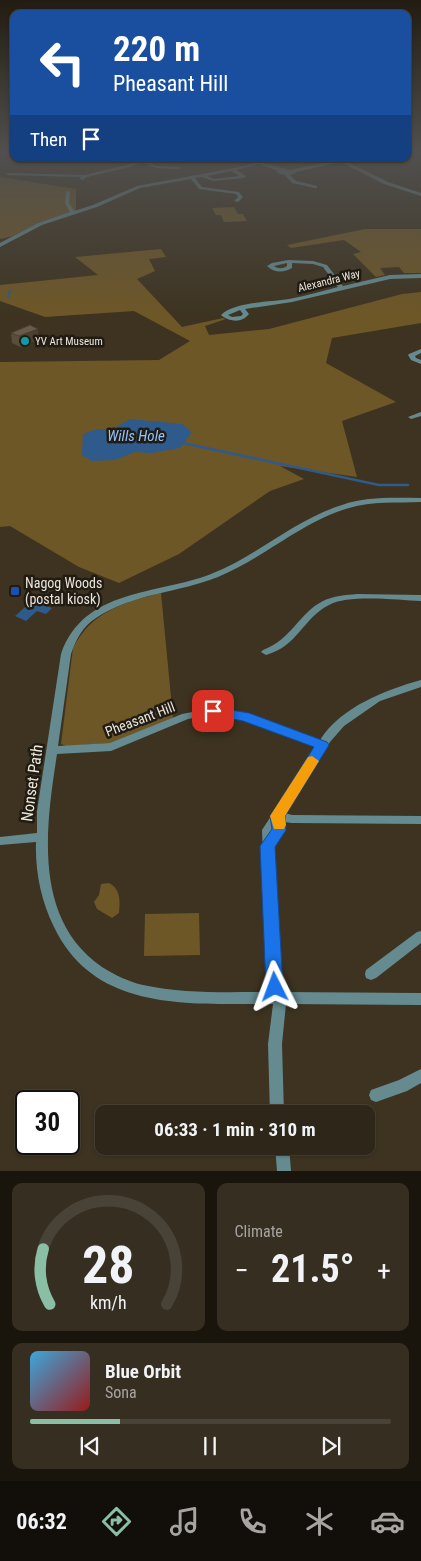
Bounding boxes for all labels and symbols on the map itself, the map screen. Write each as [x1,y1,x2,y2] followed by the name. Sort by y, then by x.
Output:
[296,267,362,295] street label: Alexandra Way
[19,335,31,347] marker: YV Art Museum
[35,335,103,348] place label: YV Art Museum
[107,427,165,445] water label: Wills Hole
[25,575,102,608] place label: Nagog Woods (postal kiosk)
[9,585,21,597] marker: Nagog Woods (postal kiosk)
[192,690,234,732] pin
[103,698,177,740] street label: Pheasant Hill
[17,743,47,823] street label: Nonset Path
[248,960,300,1012] position arrow
[15,1090,80,1155] speed limit sign: 30

